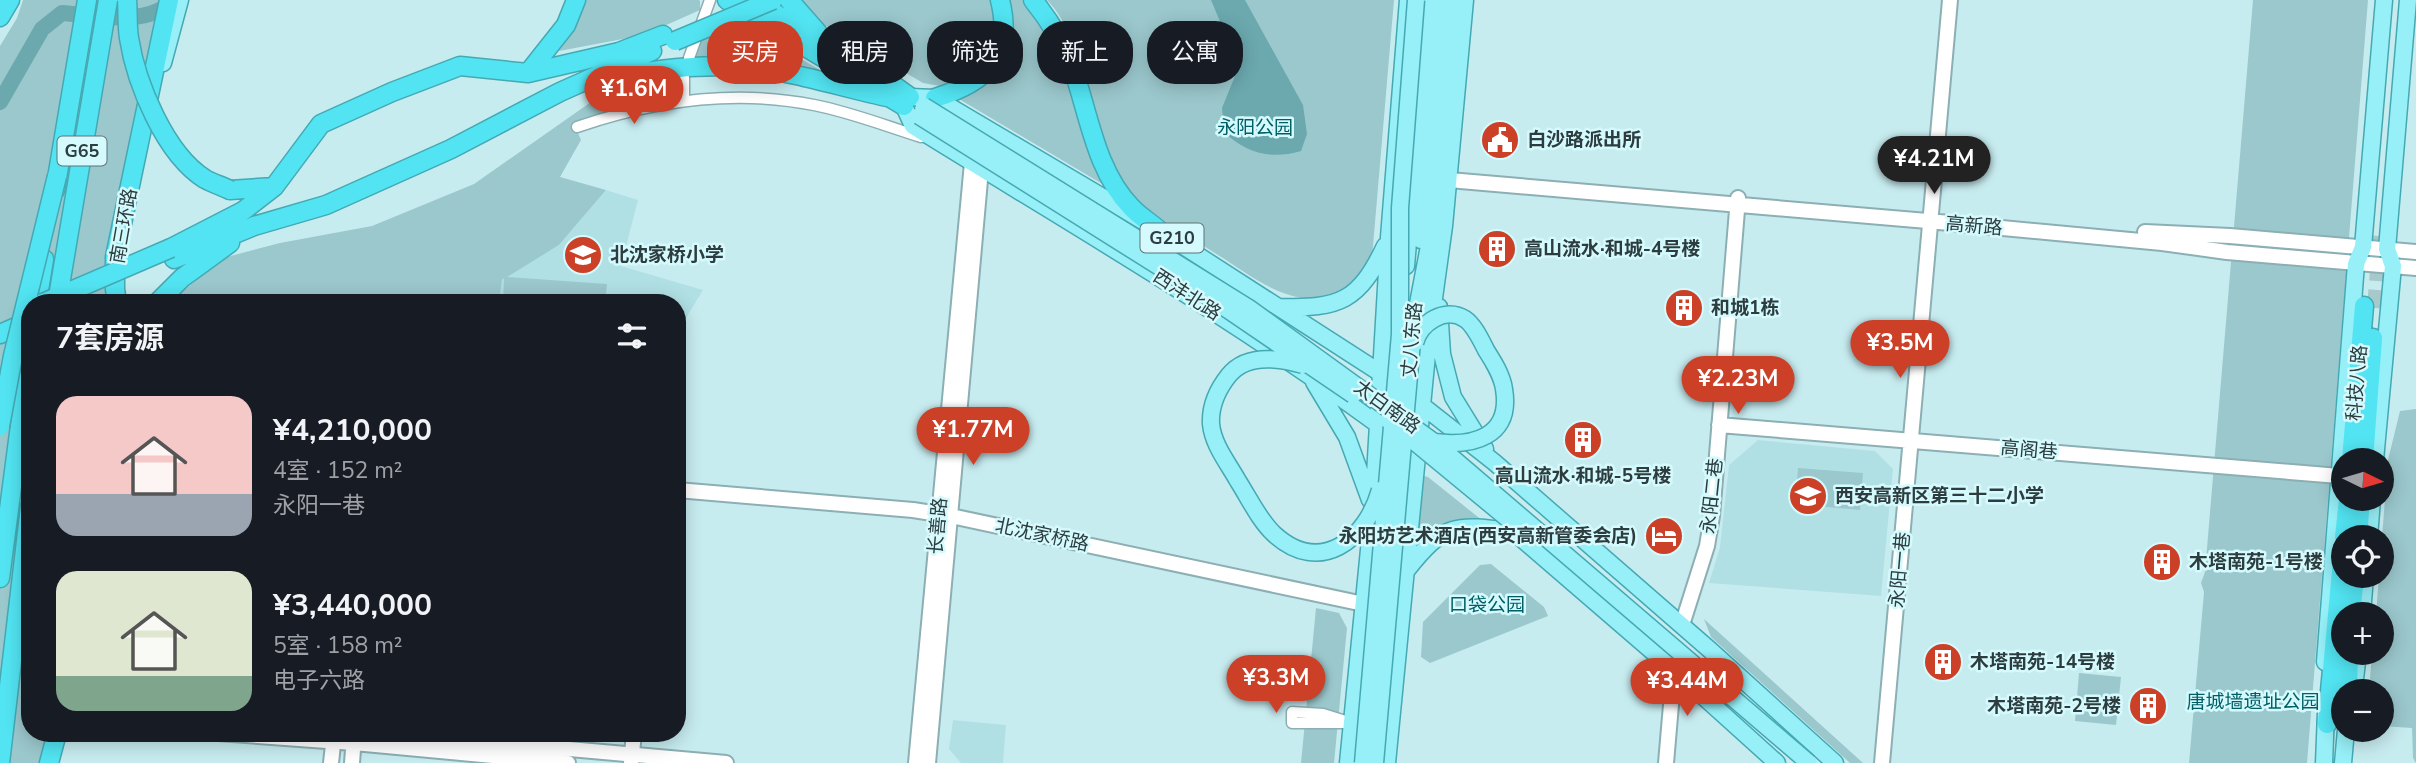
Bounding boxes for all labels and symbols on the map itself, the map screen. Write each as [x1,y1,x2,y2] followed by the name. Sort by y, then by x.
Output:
[585,66,683,126] pin: ¥1.6M
[1217,115,1293,141] park label: 永阳公园
[1479,119,1521,161] public building icon: 白沙路派出所
[1527,127,1641,153] place label: 白沙路派出所
[57,136,106,166] road number: G65
[1877,136,1991,196] pin: ¥4.21M
[105,186,143,266] street label: 南三环路
[1944,211,2004,241] street label: 高新路
[1140,224,1204,252] road number: G210
[1476,228,1518,270] building icon: 高山流水·和城-4号楼
[562,234,604,276] school or university icon: 北沈家桥小学
[1524,236,1700,262] place label: 高山流水·和城-4号楼
[610,242,724,268] place label: 北沈家桥小学
[1148,263,1226,327] street label: 西沣北路
[1663,287,1705,329] building icon: 和城1栋
[1711,295,1779,321] place label: 和城1栋
[1396,301,1428,379] street label: 丈八东路
[1851,320,1949,380] pin: ¥3.5M
[2341,344,2373,422] street label: 科技八路
[1681,356,1795,416] pin: ¥2.23M
[1349,374,1425,440] street label: 太白南路
[916,407,1030,467] pin: ¥1.77M
[1562,419,1604,461] building icon: 高山流水·和城-5号楼
[1999,435,2059,465] street label: 高阁巷
[2331,448,2394,511] north arrow
[1695,457,1729,535] street label: 永阳二巷
[1495,463,1671,489] place label: 高山流水·和城-5号楼
[1787,475,1829,517] school or university icon: 西安高新区第三十二小学
[1835,483,2044,509] place label: 西安高新区第三十二小学
[923,496,953,556] street label: 长善路
[993,512,1091,558] street label: 北沈家桥路
[1643,515,1685,557] hotel icon: 永阳坊艺术酒店(西安高新管委会店)
[1338,523,1637,549] place label: 永阳坊艺术酒店(西安高新管委会店)
[1884,531,1916,609] street label: 永阳一巷
[2141,541,2183,583] building icon: 木塔南苑-1号楼
[2189,549,2323,575] place label: 木塔南苑-1号楼
[1449,592,1525,618] park label: 口袋公园
[1922,641,1964,683] building icon: 木塔南苑-14号楼
[1970,649,2115,675] place label: 木塔南苑-14号楼
[1227,656,1325,715] pin: ¥3.3M
[1630,658,1744,718] pin: ¥3.44M
[2127,685,2169,727] building icon: 木塔南苑-2号楼
[2186,689,2320,715] park label: 唐城墙遗址公园
[1987,693,2121,719] place label: 木塔南苑-2号楼

